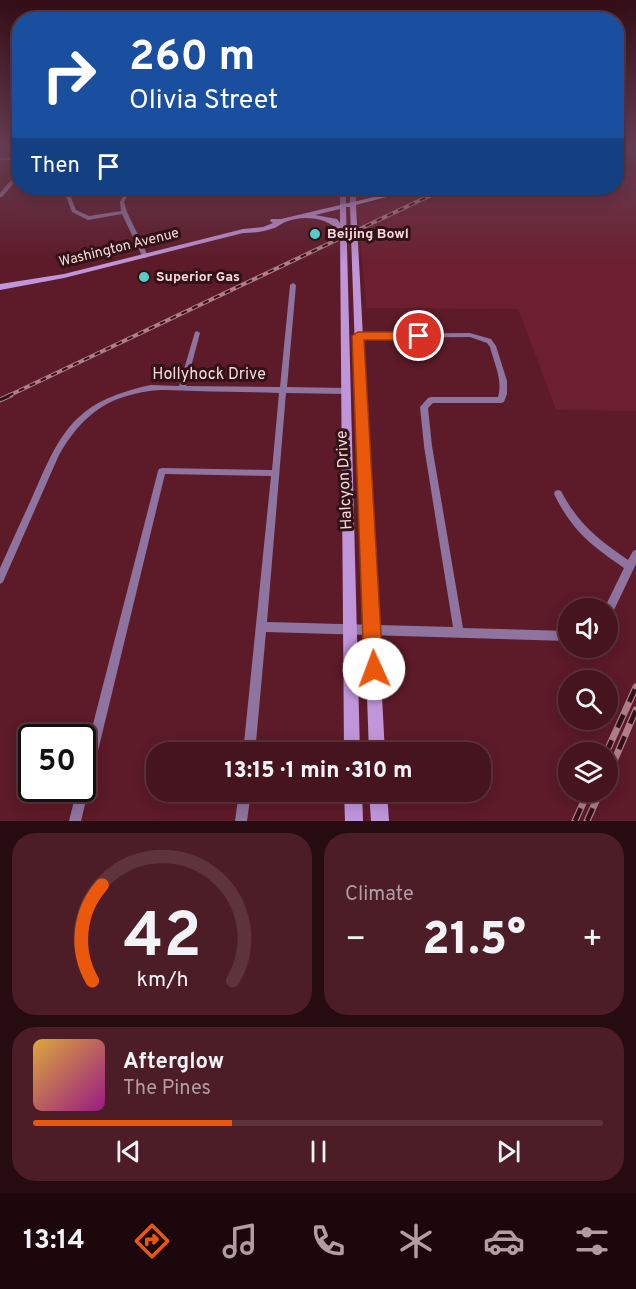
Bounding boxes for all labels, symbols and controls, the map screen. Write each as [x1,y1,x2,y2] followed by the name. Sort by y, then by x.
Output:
[129,32,255,85] text: 260 m
[30,36,108,114] icon: right
[129,84,278,118] text: Olivia Street
[92,150,125,183] icon: arrive
[30,153,80,180] text: Then
[57,225,181,271] street label: Washington Avenue
[327,226,409,243] place label: Beijing Bowl
[308,227,322,241] marker: Beijing Bowl
[156,269,240,286] place label: Superior Gas
[137,270,151,284] marker: Superior Gas
[393,310,444,361] pin
[402,319,435,352] icon: arrive
[152,365,266,385] street label: Hollyhock Drive
[332,430,358,530] street label: Halcyon Drive
[558,598,618,802] map controls
[558,598,618,658] button: sound
[342,637,406,701] position arrow
[558,670,618,730] button: search
[18,724,96,802] speed limit sign: 50
[558,742,618,802] button: layers
[224,758,413,785] text: 13:15 · 1 min · 310 m
[345,882,414,908] text: Climate
[123,900,201,979] text: 42
[422,913,526,970] text: 21.5°
[345,920,366,962] text: −
[582,920,603,962] text: +
[136,967,188,994] text: km/h
[123,1049,224,1076] text: Afterglow
[123,1076,211,1102] text: The Pines
[112,1135,145,1168] icon: previous
[302,1135,335,1168] icon: pause
[492,1135,525,1168] icon: next
[131,1220,173,1262] icon: directions
[219,1220,261,1262] icon: music
[307,1220,349,1262] icon: phone
[395,1220,437,1262] icon: climate
[483,1220,525,1262] icon: car
[571,1220,613,1262] icon: filters
[23,1224,85,1258] text: 13:14

